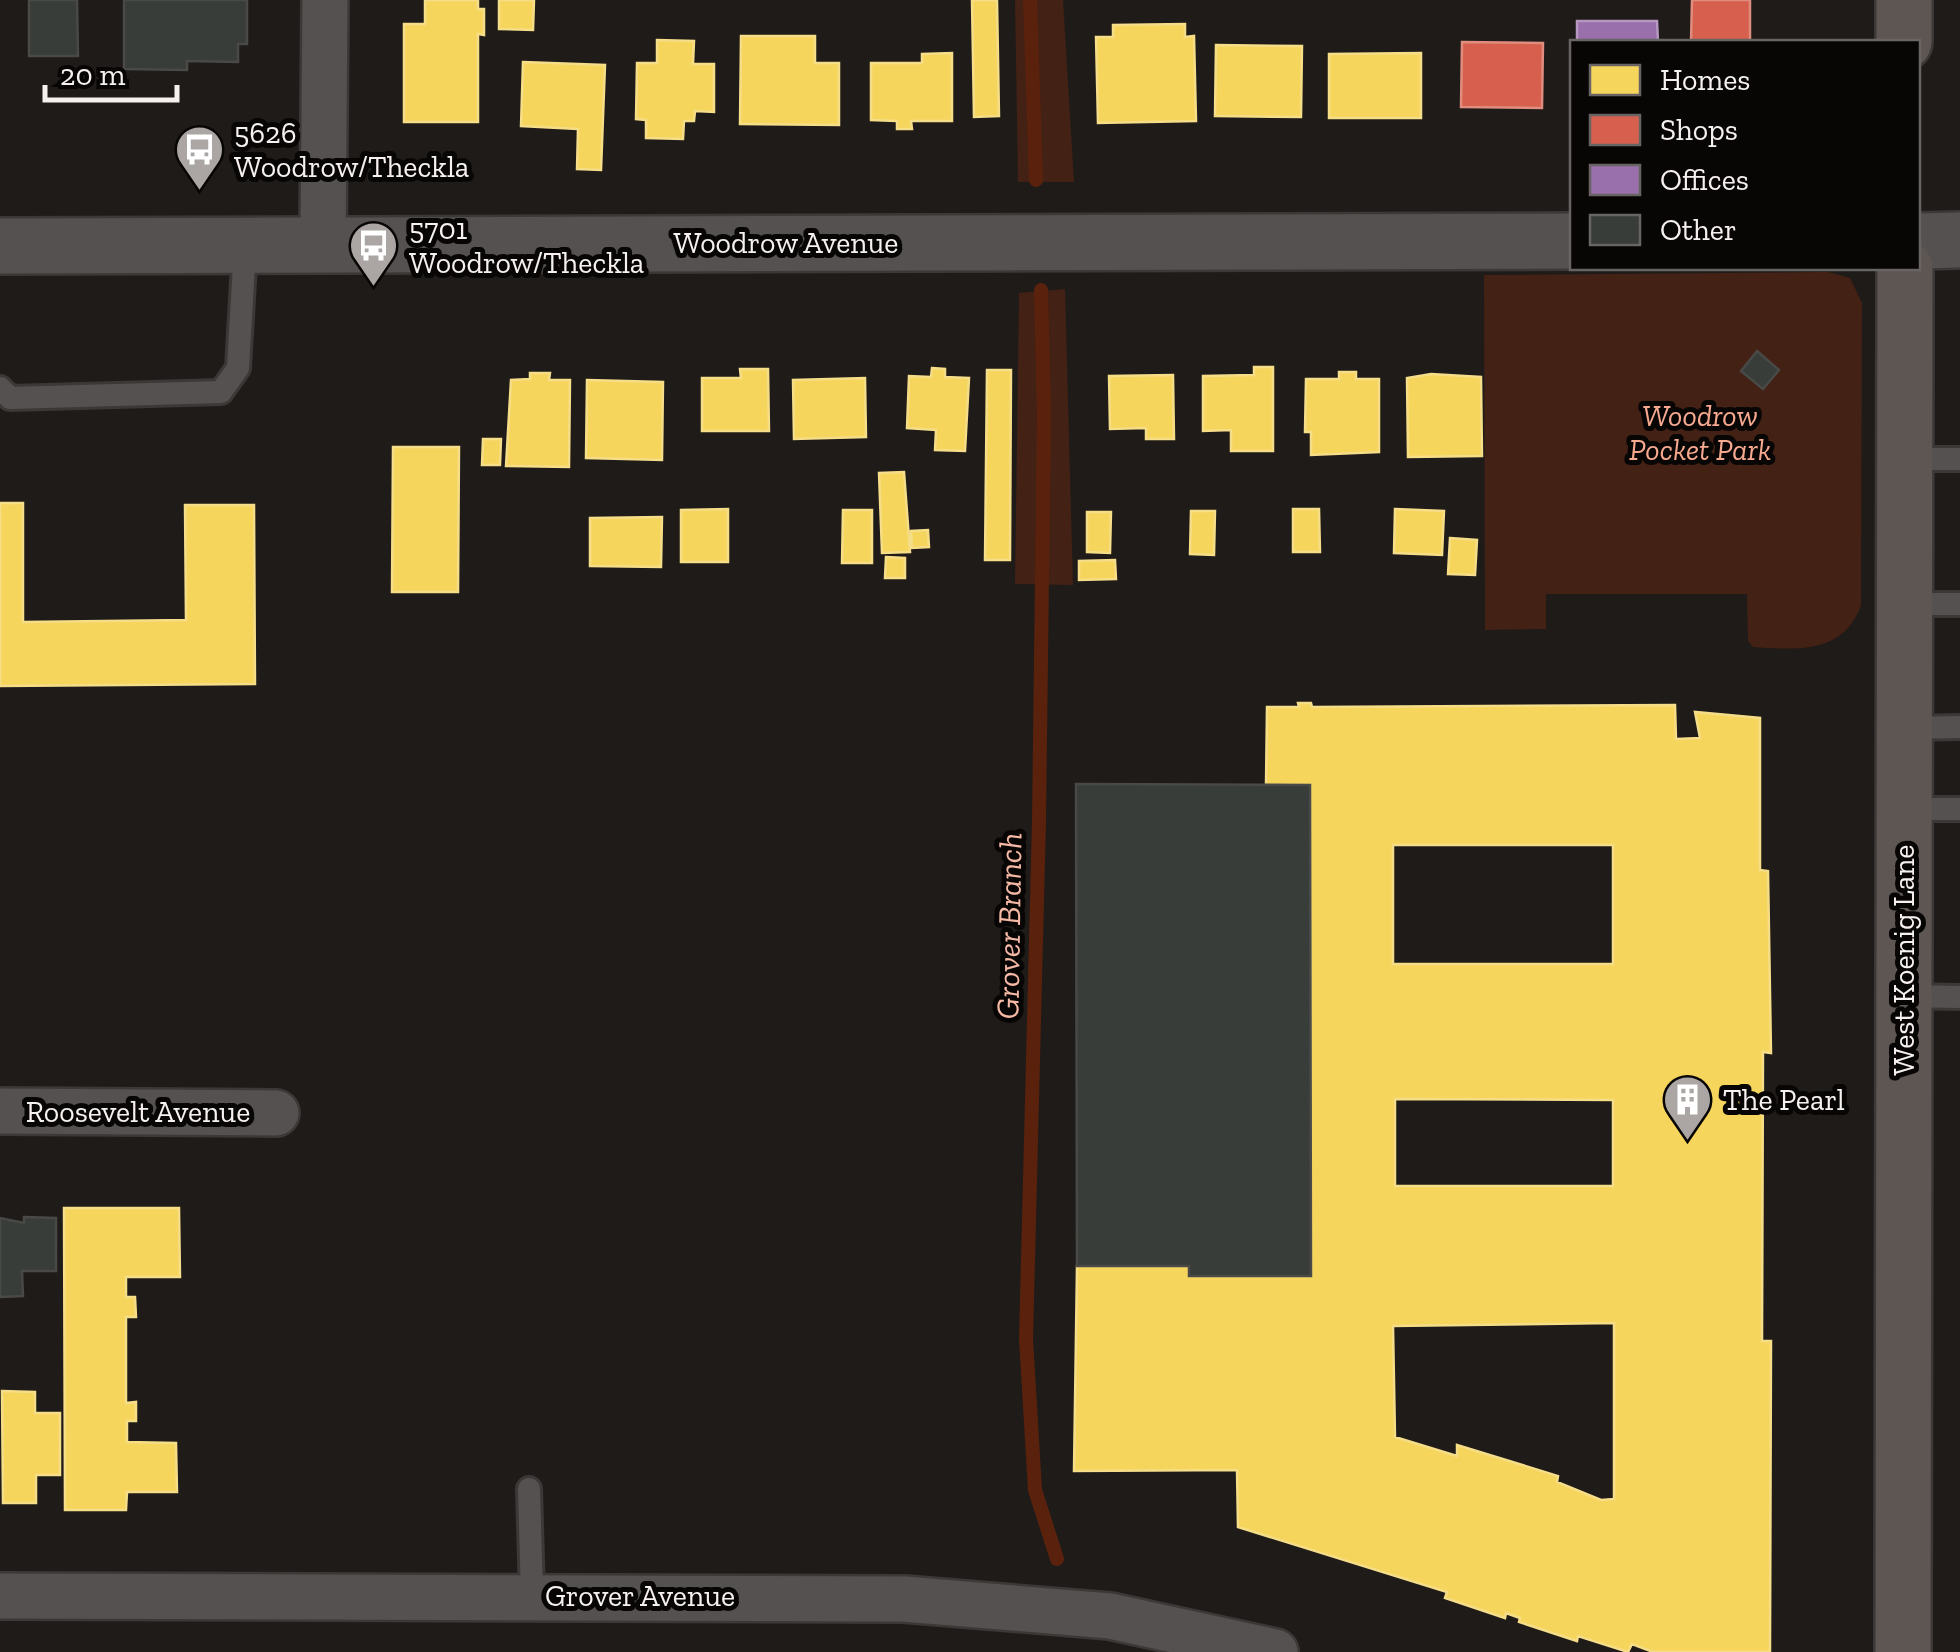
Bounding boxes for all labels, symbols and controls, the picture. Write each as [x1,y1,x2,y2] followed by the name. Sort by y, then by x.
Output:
[45,40,178,102] scale bar
[1570,40,1920,270] legend
[60,57,126,93] text: 20 m
[1660,62,1750,98] text: Homes
[1660,112,1738,148] text: Shops
[234,115,469,185] place label: 5626 Woodrow/Theckla
[173,124,225,192] bus stop icon: 5626 Woodrow/Theckla
[1660,162,1749,198] text: Offices
[409,211,644,281] place label: 5701 Woodrow/Theckla
[1660,212,1737,248] text: Other
[348,220,400,288] bus stop icon: 5701 Woodrow/Theckla
[674,225,898,261] street label: Woodrow Avenue
[1629,398,1771,468] park label: Woodrow Pocket Park
[988,832,1030,1020] water label: Grover Branch
[1886,845,1922,1075] street label: West Koenig Lane
[1662,1074,1714,1142] building icon: The Pearl
[1723,1082,1845,1118] place label: The Pearl
[26,1094,250,1130] street label: Roosevelt Avenue
[545,1578,735,1614] street label: Grover Avenue

